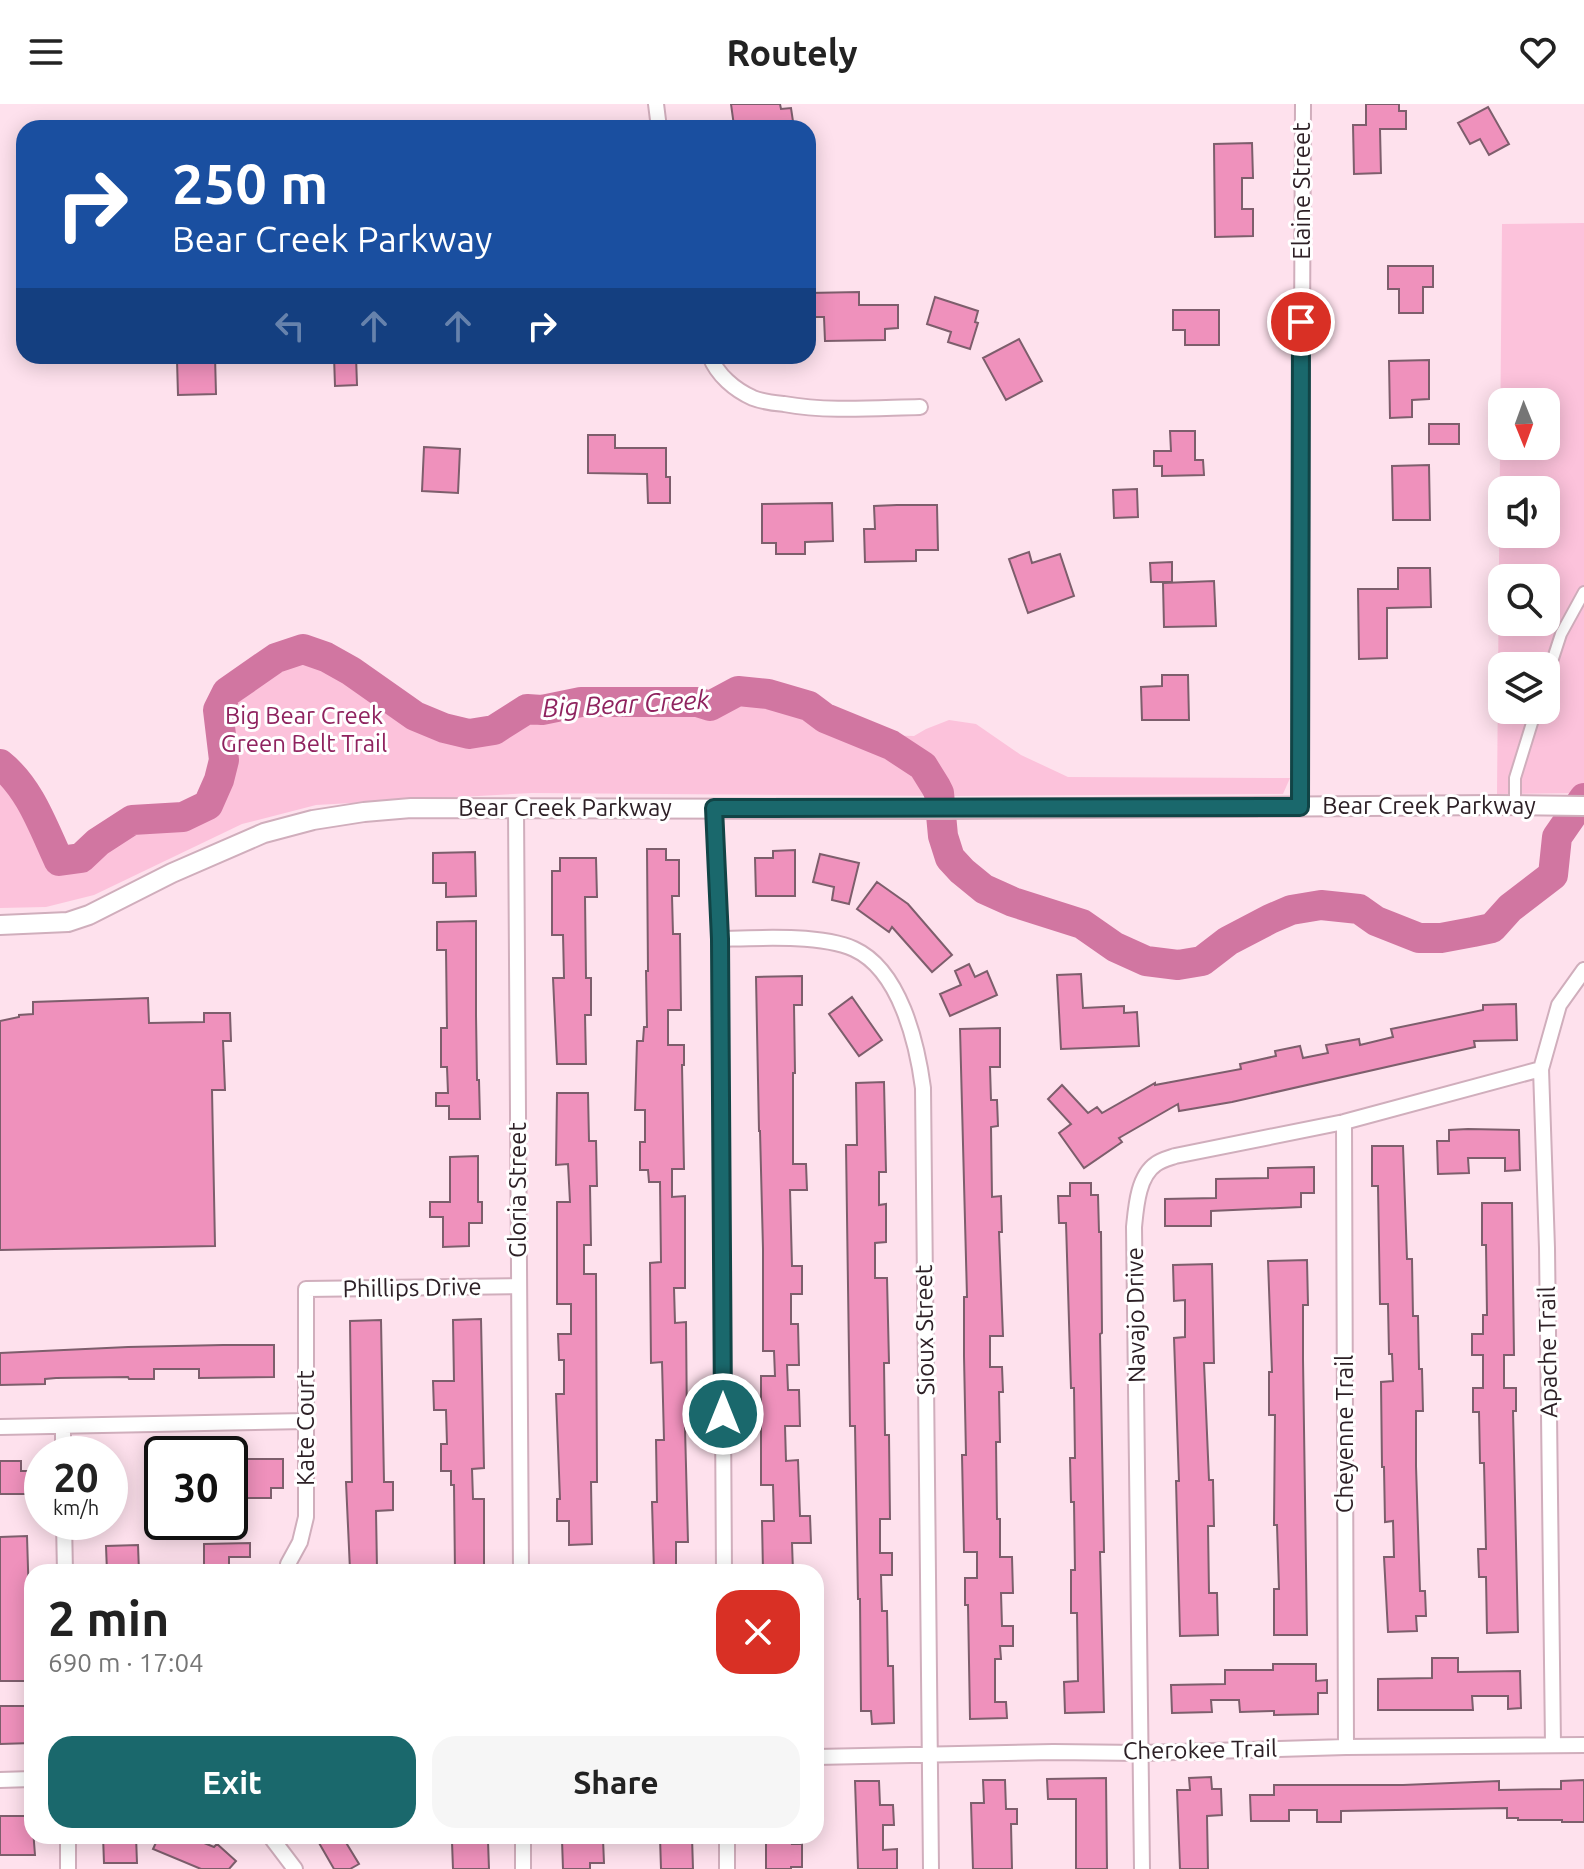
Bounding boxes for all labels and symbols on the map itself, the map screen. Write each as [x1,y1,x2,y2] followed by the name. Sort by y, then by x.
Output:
[1288,122,1315,260] street label: Elaine Street
[1267,288,1335,356] pin
[1488,388,1560,460] north arrow
[542,685,711,722] water label: Big Bear Creek
[221,702,387,757] park label: Big Bear Creek Green Belt Trail
[1322,792,1536,819] street label: Bear Creek Parkway
[458,794,672,821] street label: Bear Creek Parkway
[504,1121,531,1258] street label: Gloria Street
[1121,1247,1150,1383] street label: Navajo Drive
[910,1264,939,1396] street label: Sioux Street
[342,1273,482,1302] street label: Phillips Drive
[1533,1286,1562,1418] street label: Apache Trail
[1331,1355,1358,1513] street label: Cheyenne Trail
[292,1369,319,1486] street label: Kate Court
[681,1372,765,1456] position arrow
[144,1436,248,1540] speed limit sign: 30
[1122,1735,1277,1764] street label: Cherokee Trail

